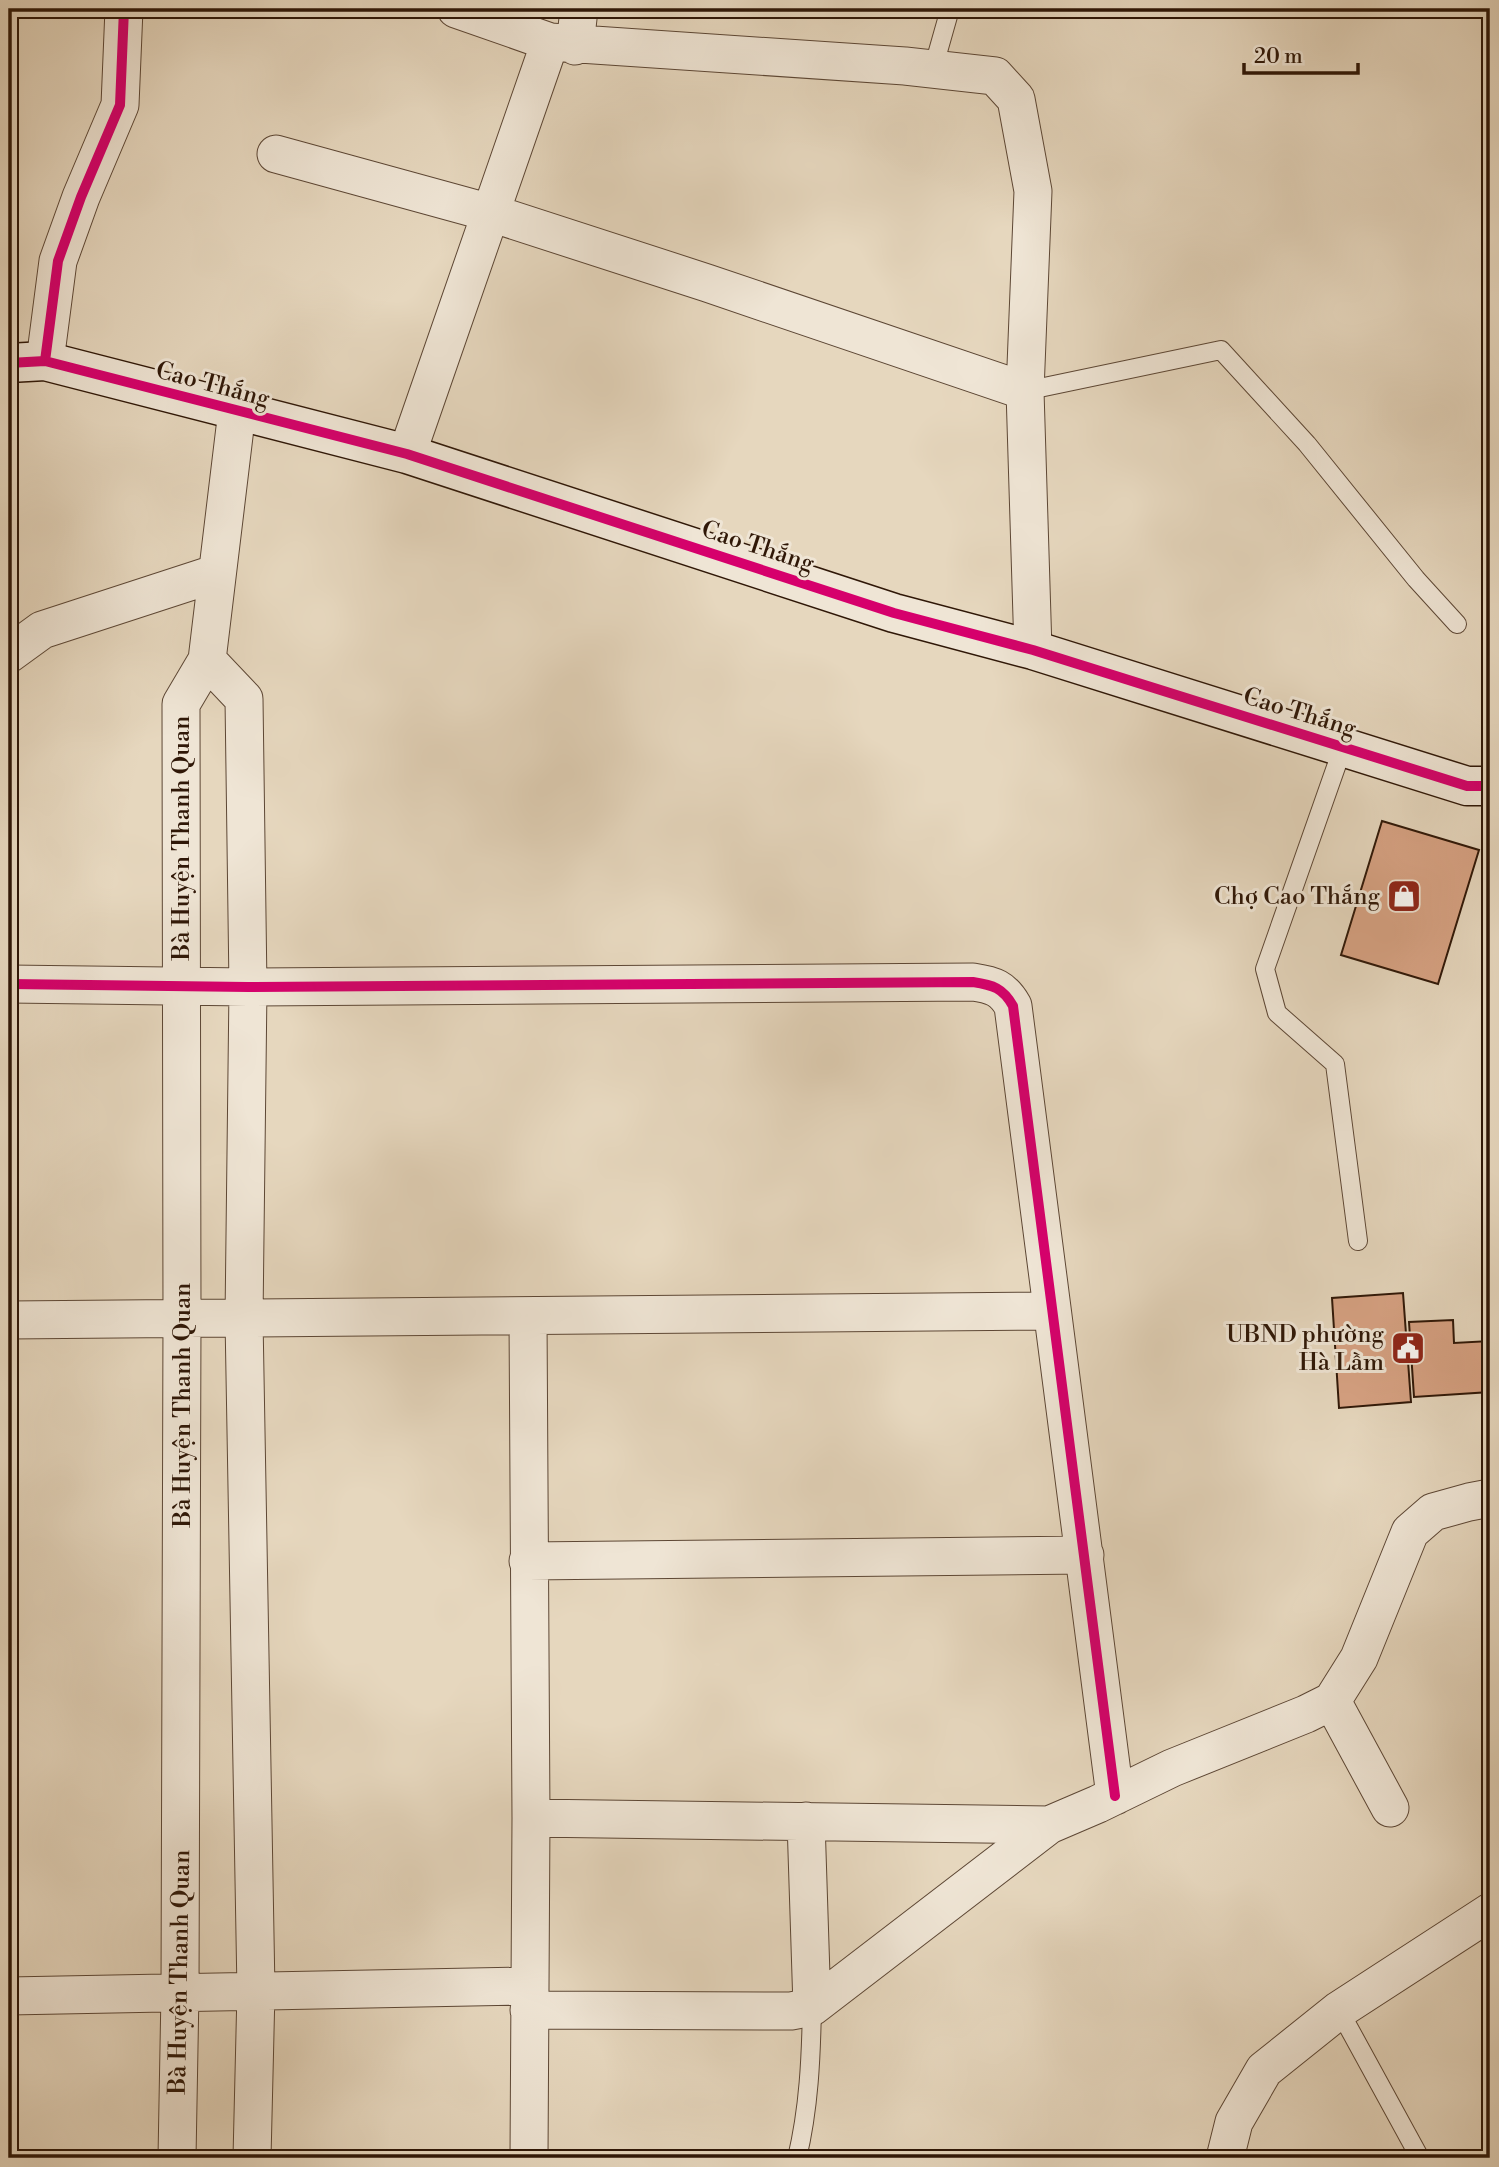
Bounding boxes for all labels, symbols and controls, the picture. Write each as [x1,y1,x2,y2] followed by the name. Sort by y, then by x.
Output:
[1244,32,1357,76] scale bar
[1254,44,1303,70] text: 20 m
[152,355,274,415] street label: Cao Thắng
[698,515,818,579] street label: Cao Thắng
[1240,682,1360,745] street label: Cao Thắng
[167,716,197,961] street label: Bà Huyện Thanh Quan
[1385,877,1423,915] shop icon: Chợ Cao Thắng
[1214,882,1381,912] place label: Chợ Cao Thắng
[168,1283,198,1528] street label: Bà Huyện Thanh Quan
[1226,1320,1385,1378] place label: UBND phường Hà Lầm
[1389,1329,1427,1367] public building icon: UBND phường Hà Lầm
[163,1849,197,2096] street label: Bà Huyện Thanh Quan

